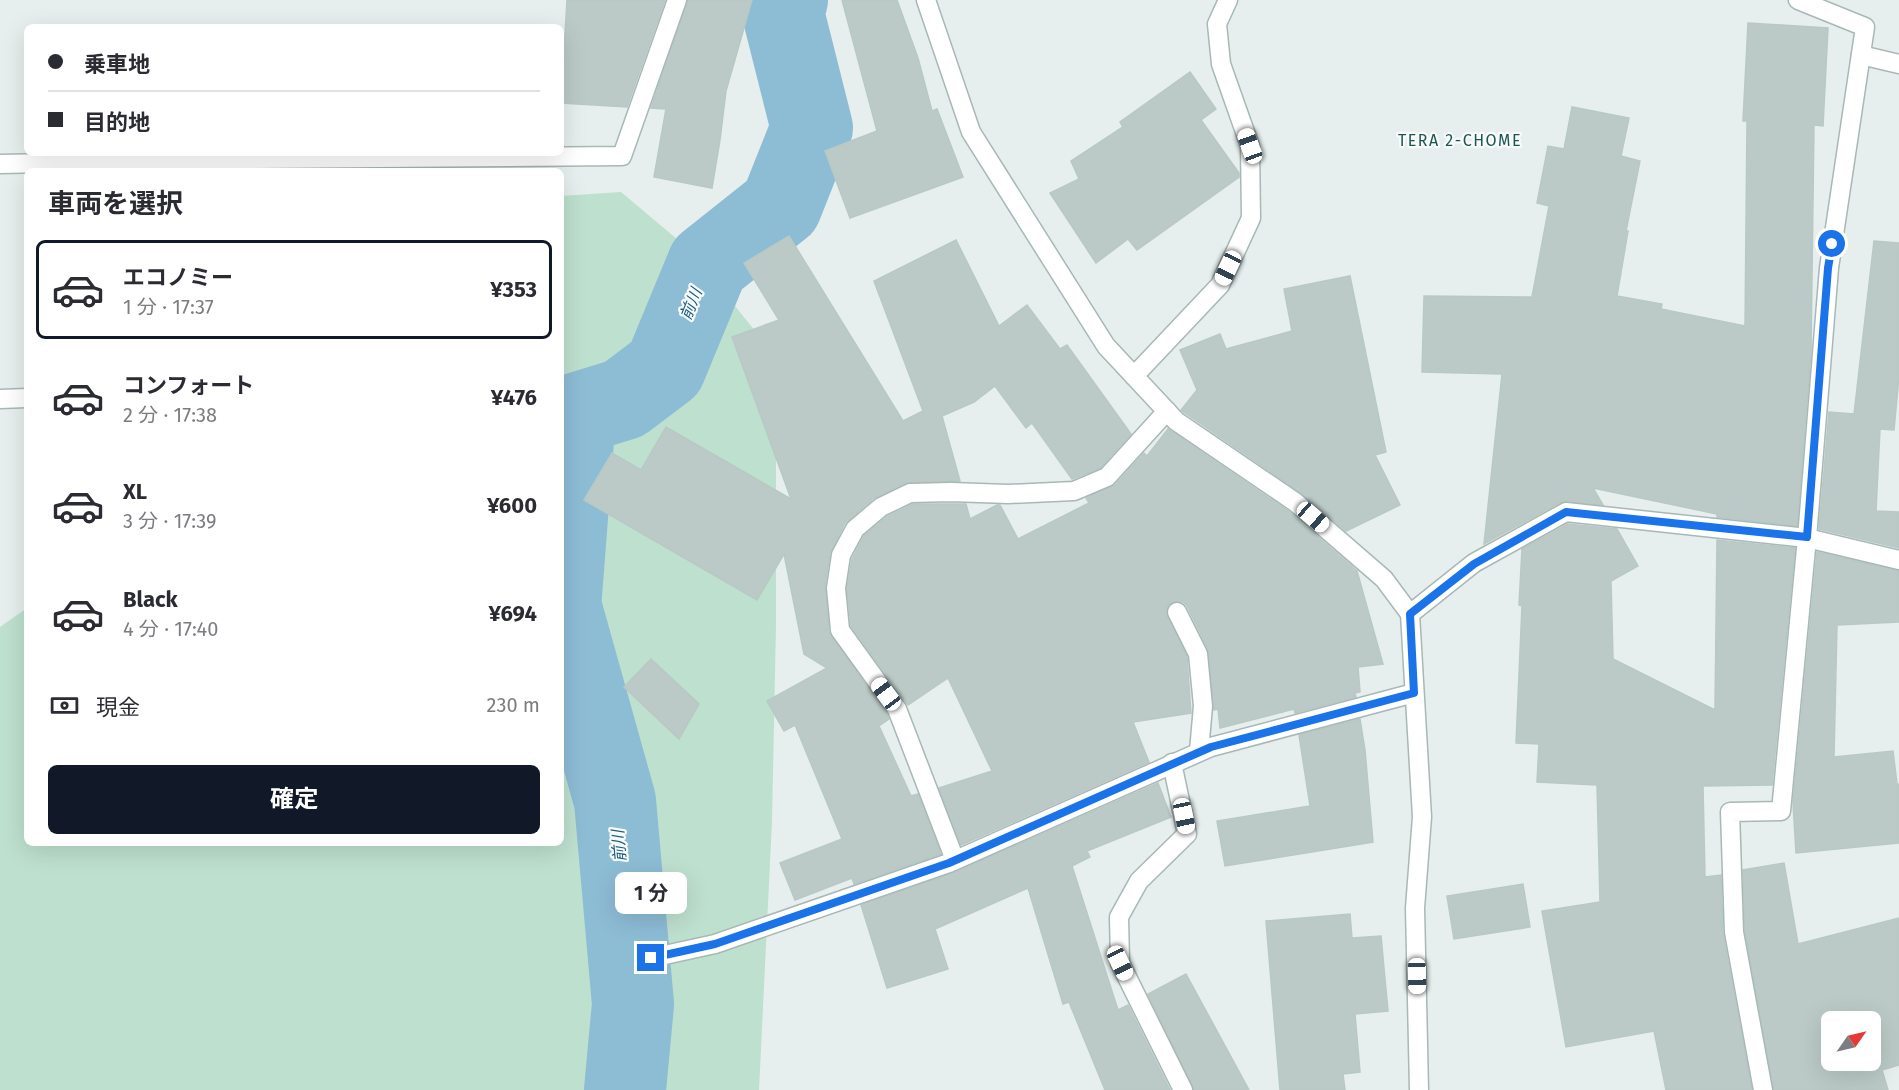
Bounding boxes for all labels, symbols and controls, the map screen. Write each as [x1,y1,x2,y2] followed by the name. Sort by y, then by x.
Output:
[84,51,150,78] text: 乗車地
[84,109,150,136] text: 目的地
[1235,126,1265,166] car
[1398,131,1522,150] district label: TERA 2-CHOME
[48,188,183,220] text: 車両を選択
[1818,230,1845,257] route start
[1212,248,1244,288] car
[51,263,105,317] icon: car
[123,264,233,291] text: エコノミー
[490,276,537,303] text: ¥353
[676,284,707,322] water label: 前川
[123,295,214,319] text: 1 分 · 17:37
[51,371,105,425] icon: car
[123,372,254,399] text: コンフォート
[491,384,537,411] text: ¥476
[123,403,217,427] text: 2 分 · 17:38
[123,478,147,505] text: XL
[51,479,105,533] icon: car
[487,492,537,519] text: ¥600
[1294,498,1332,536] car
[123,509,216,533] text: 3 分 · 17:39
[123,586,178,613] text: Black
[51,587,105,641] icon: car
[489,600,537,627] text: ¥694
[123,617,218,641] text: 4 分 · 17:40
[868,674,904,714] car
[48,689,81,722] icon: cash
[487,693,540,717] text: 230 m
[96,694,140,721] text: 現金
[48,765,540,834] button: 確定
[1171,797,1197,835] car
[608,827,630,863] water label: 前川
[615,871,687,913] callout: 1 分
[634,881,668,905] text: 1 分
[1104,943,1136,983] car
[637,944,664,971] route end
[1408,958,1426,994] car
[1821,1011,1881,1071] north arrow
[1821,1011,1881,1071] map controls

